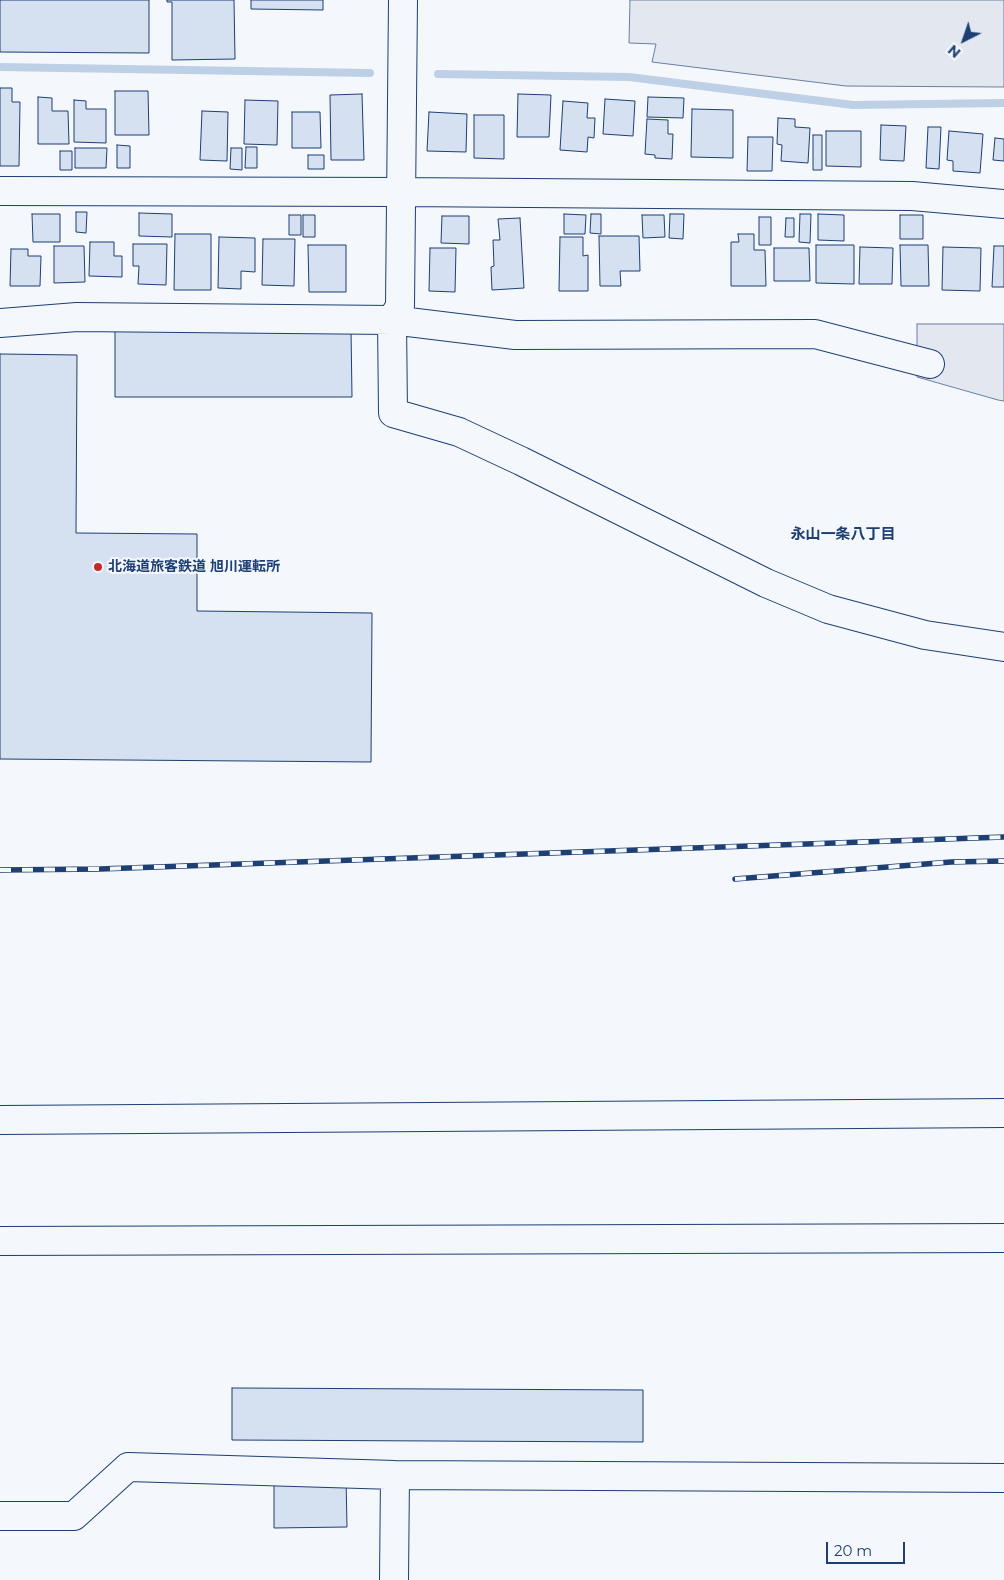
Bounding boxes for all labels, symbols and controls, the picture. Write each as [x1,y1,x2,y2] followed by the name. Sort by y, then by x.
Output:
[939,15,989,65] north arrow
[944,41,964,62] text: N
[791,526,895,544] district label: 永山一条八丁目
[108,559,280,575] place label: 北海道旅客鉄道 旭川運転所
[92,561,104,573] marker: 北海道旅客鉄道 旭川運転所
[829,1532,908,1564] scale bar
[834,1541,872,1560] text: 20 m

